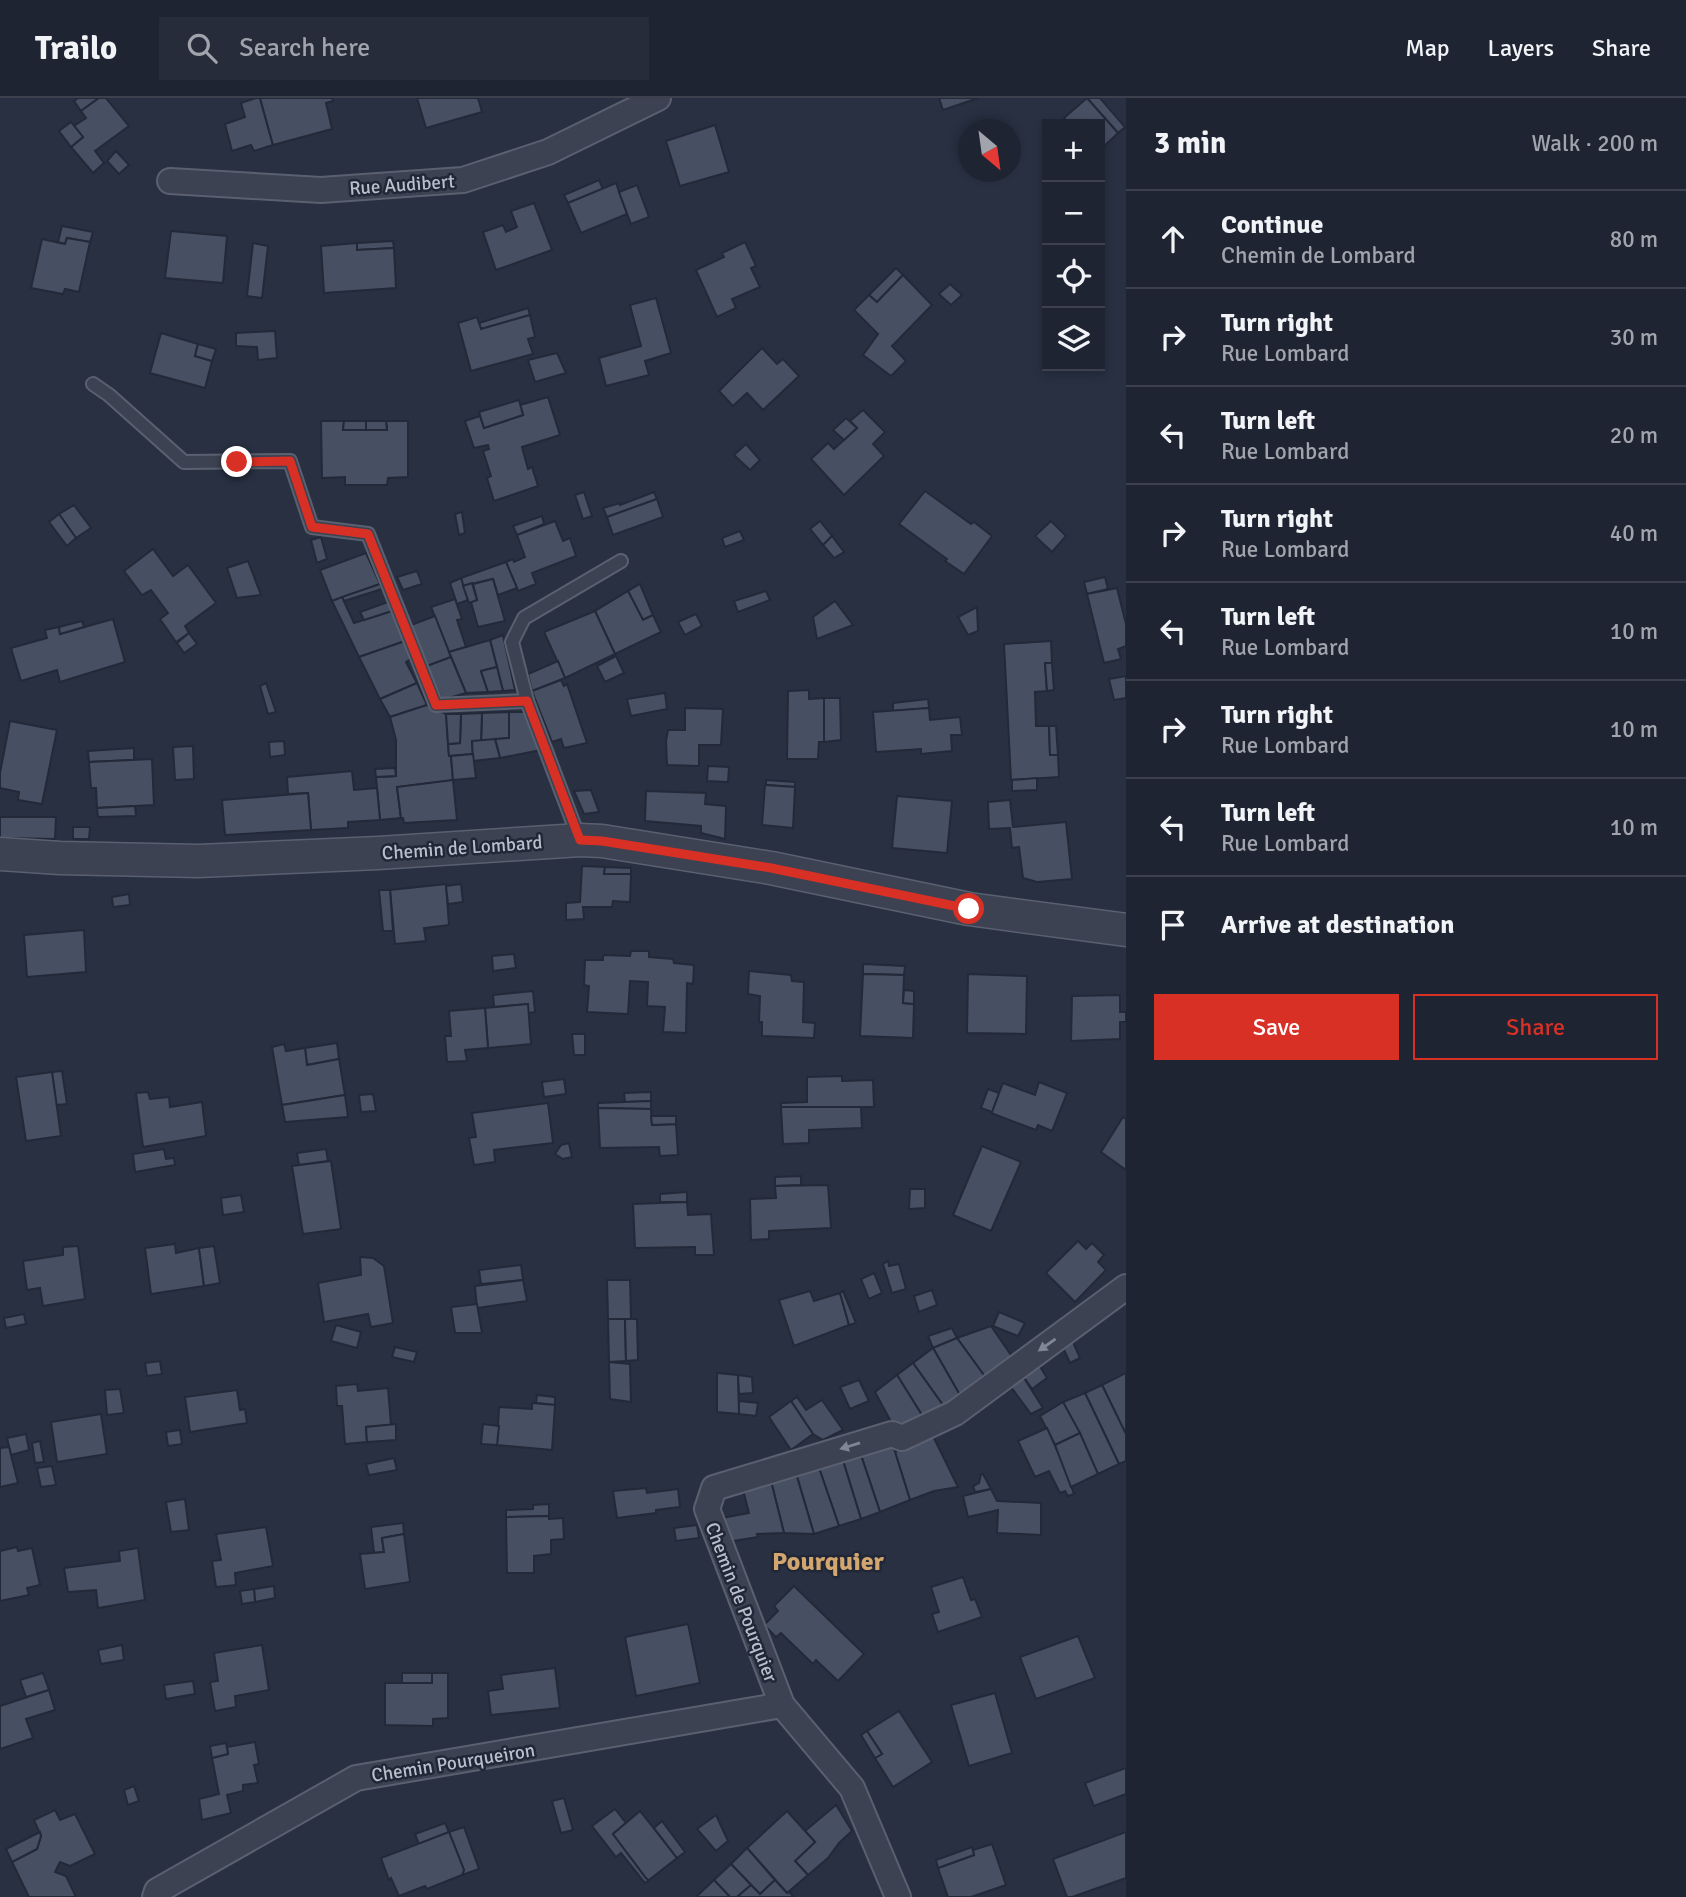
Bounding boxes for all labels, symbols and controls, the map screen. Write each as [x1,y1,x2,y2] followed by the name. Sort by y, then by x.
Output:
[159,17,649,80] search box
[35,28,117,69] text: Trailo
[183,29,221,67] icon: search
[239,32,370,64] text: Search here
[1405,33,1450,63] text: Map
[1488,33,1554,63] text: Layers
[1592,33,1651,63] text: Share
[958,119,1021,182] north arrow
[1042,119,1105,371] map controls
[1042,119,1105,182] button: +
[1154,125,1226,162] text: 3 min
[1532,129,1658,158] text: Walk · 200 m
[349,169,456,201] street label: Rue Audibert
[1042,182,1105,245] button: −
[1221,209,1323,241] text: Continue
[1154,220,1192,258] icon: ahead
[1610,225,1658,254] text: 80 m
[1221,241,1416,270] text: Chemin de Lombard
[1042,245,1105,308] button: locate
[1221,307,1333,339] text: Turn right
[1042,308,1105,371] button: layers
[1154,318,1192,356] icon: right
[1610,323,1658,352] text: 30 m
[1221,339,1349,368] text: Rue Lombard
[1221,405,1315,437] text: Turn left
[1154,416,1192,454] icon: left
[1610,421,1658,450] text: 20 m
[1221,437,1349,466] text: Rue Lombard
[221,446,252,477] route end
[1221,503,1333,535] text: Turn right
[1154,514,1192,552] icon: right
[1610,519,1658,548] text: 40 m
[1221,535,1349,564] text: Rue Lombard
[1221,601,1315,633] text: Turn left
[1154,612,1192,650] icon: left
[1610,617,1658,646] text: 10 m
[1221,633,1349,662] text: Rue Lombard
[1221,699,1333,731] text: Turn right
[1154,710,1192,748] icon: right
[1610,715,1658,744] text: 10 m
[1221,731,1349,760] text: Rue Lombard
[1221,797,1315,829] text: Turn left
[1154,808,1192,846] icon: left
[1610,813,1658,842] text: 10 m
[1221,829,1349,858] text: Rue Lombard
[381,830,543,866] street label: Chemin de Lombard
[953,893,984,924] route start
[1154,906,1192,944] icon: arrive
[1221,909,1454,941] text: Arrive at destination
[1154,994,1399,1060] button: Save
[1413,994,1658,1060] button: Share
[1038,1338,1056,1352] one-way arrow
[840,1442,861,1452] one-way arrow
[700,1519,783,1686] street label: Chemin de Pourquier
[772,1546,885,1578] district label: Pourquier
[370,1738,537,1788] street label: Chemin Pourqueiron

